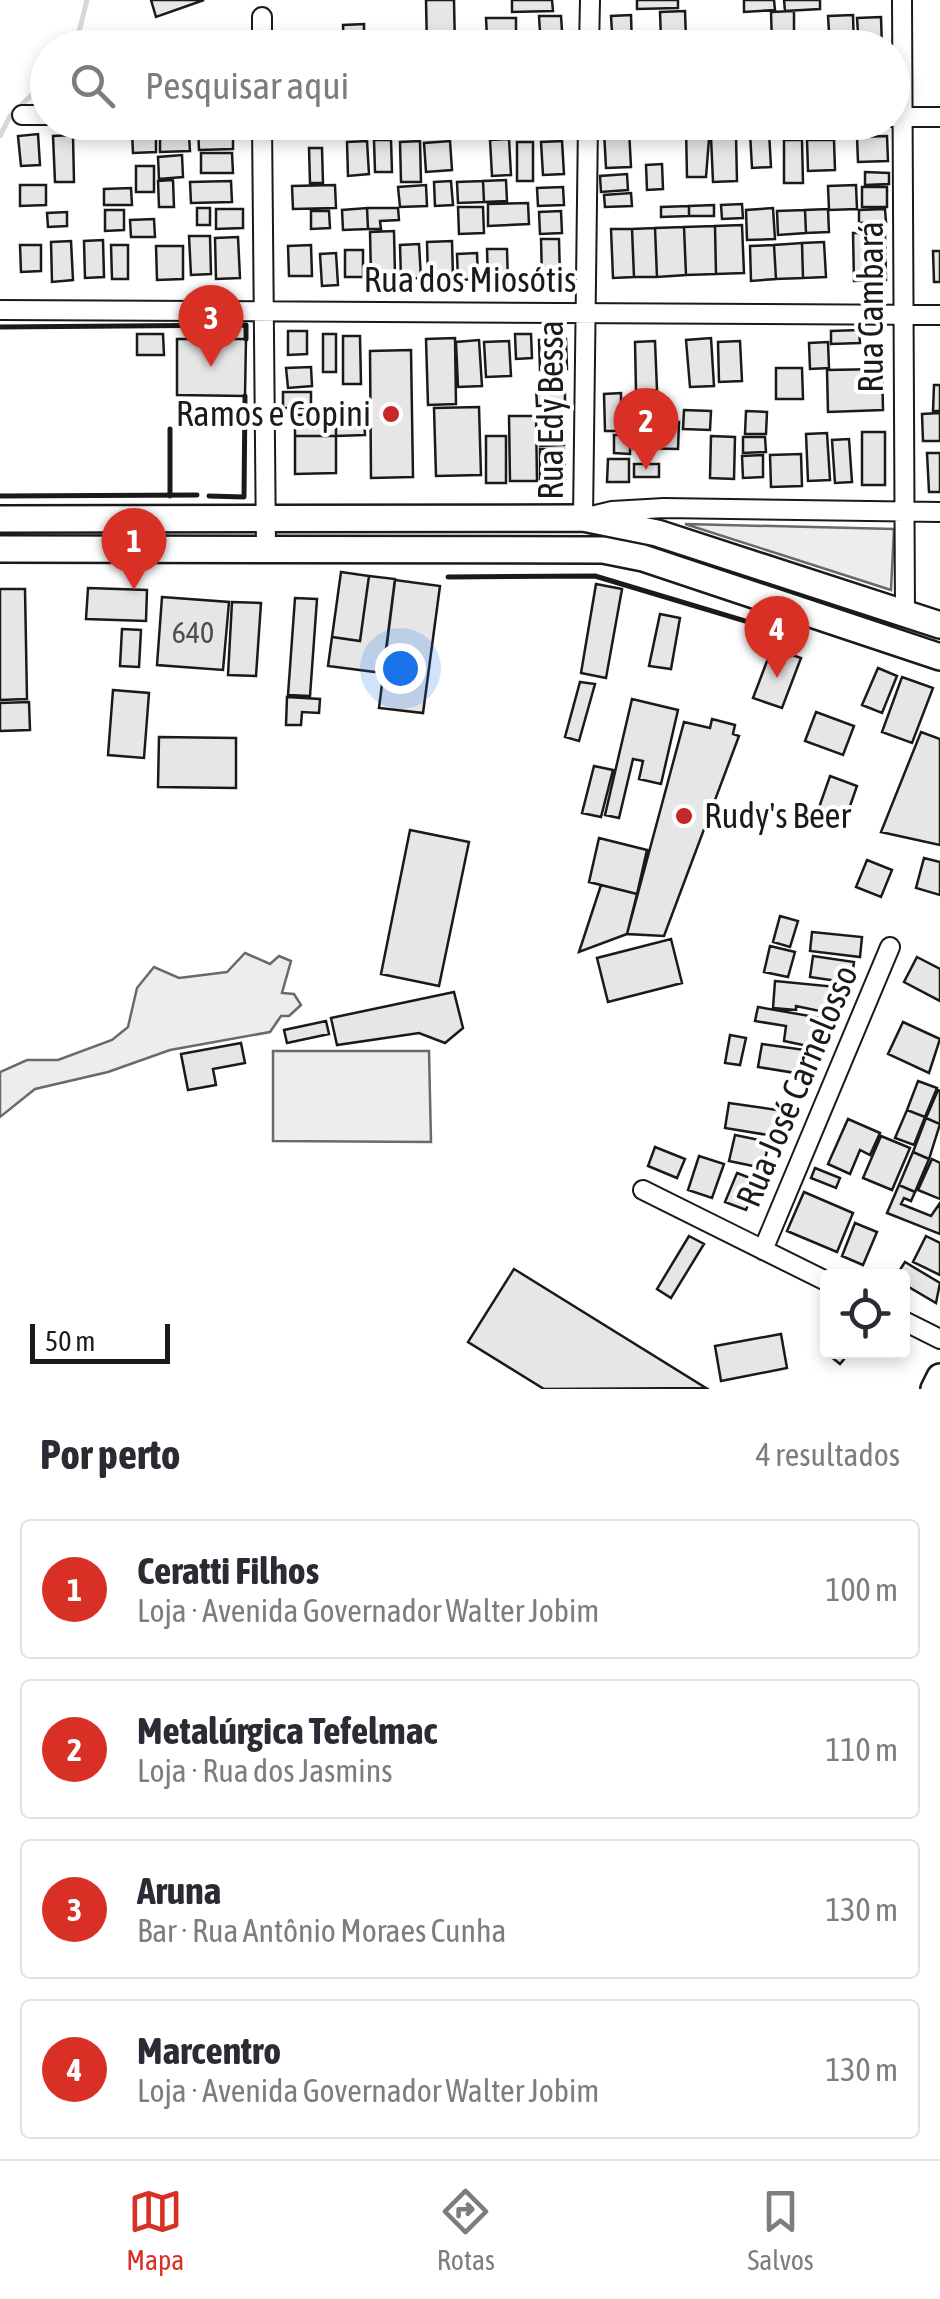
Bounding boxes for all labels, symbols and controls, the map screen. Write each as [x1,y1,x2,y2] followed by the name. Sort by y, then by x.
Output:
[30,30,910,140] search box
[65,58,120,113] icon: search
[145,64,349,107] text: Pesquisar aqui
[850,221,890,393] street label: Rua Cambará
[364,259,576,299] street label: Rua dos Miosótis
[178,284,244,367] pin: 3
[530,320,570,500] street label: Rua Edy Bessa
[614,388,678,470] pin: 2
[176,393,371,433] place label: Ramos e Copini
[380,403,402,425] marker: Ramos e Copini
[102,508,166,590] pin: 1
[744,596,810,678] pin: 4
[172,615,214,649] house number: 640
[375,643,426,694] your location
[704,795,852,835] place label: Rudy's Beer
[673,805,695,827] marker: Rudy's Beer
[727,959,865,1212] street label: Rua José Carnelosso
[820,1269,910,1359] map controls
[820,1269,910,1359] button: locate
[30,1319,170,1364] scale bar
[45,1325,95,1357] text: 50 m
[40,1430,180,1478] text: Por perto
[756,1436,900,1473] text: 4 resultados
[137,1549,319,1592] text: Ceratti Filhos
[67,1571,82,1608] text: 1
[825,1571,898,1608] text: 100 m
[137,1592,599,1629] text: Loja · Avenida Governador Walter Jobim
[137,1709,437,1752] text: Metalúrgica Tefelmac
[67,1731,82,1768] text: 2
[825,1731,898,1768] text: 110 m
[137,1752,393,1789] text: Loja · Rua dos Jasmins
[137,1869,221,1912] text: Aruna
[67,1891,82,1928] text: 3
[825,1891,898,1928] text: 130 m
[137,1912,506,1949] text: Bar · Rua Antônio Moraes Cunha
[137,2029,281,2072] text: Marcentro
[67,2051,82,2088] text: 4
[825,2051,898,2088] text: 130 m
[137,2072,599,2109] text: Loja · Avenida Governador Walter Jobim
[126,2184,184,2276] tab: Mapa
[437,2184,495,2276] tab: Rotas
[748,2184,814,2276] tab: Salvos

